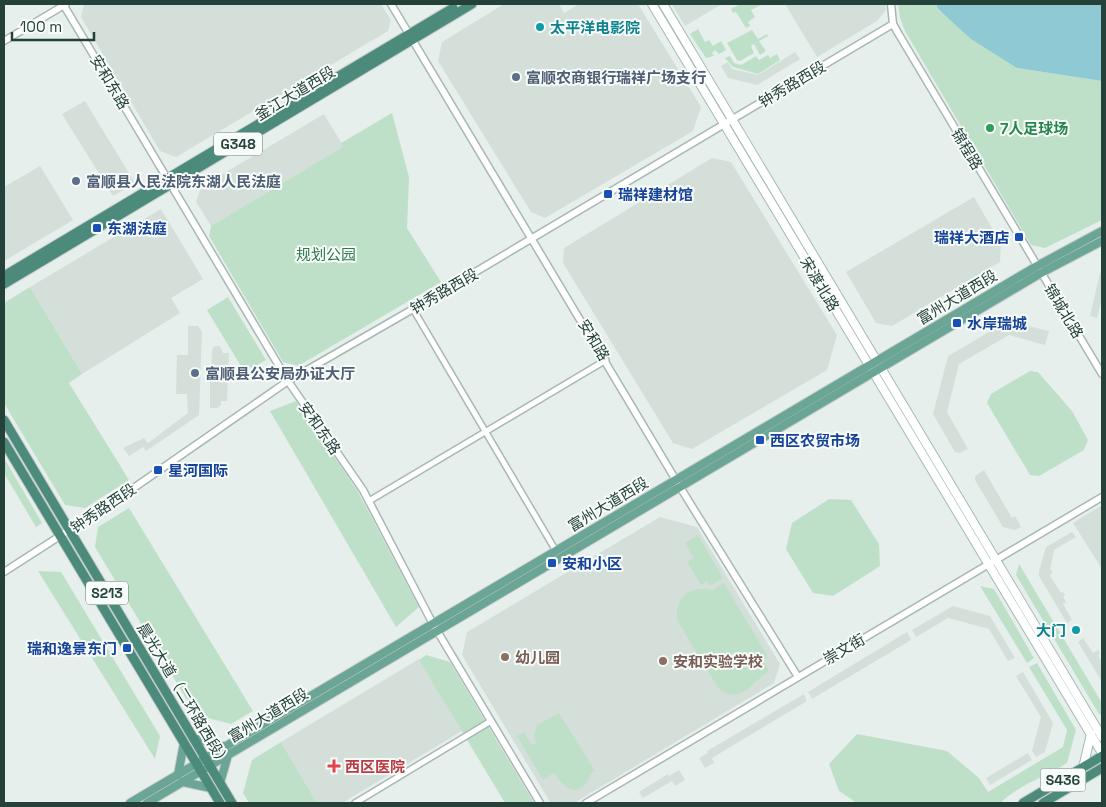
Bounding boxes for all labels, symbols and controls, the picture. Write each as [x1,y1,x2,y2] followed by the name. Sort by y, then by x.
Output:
[12,10,95,42] scale bar
[20,17,62,36] text: 100 m
[550,18,640,37] place label: 太平洋电影院
[534,21,546,33] marker: 太平洋电影院
[86,51,134,113] street label: 安和东路
[755,57,829,111] street label: 钟秀路西段
[252,62,338,124] street label: 釜江大道西段
[526,68,706,87] place label: 富顺农商银行瑞祥广场支行
[510,71,522,83] marker: 富顺农商银行瑞祥广场支行
[1000,119,1068,138] place label: 7人足球场
[984,122,996,134] marker: 7人足球场
[947,125,987,173] street label: 锦程路
[214,132,262,156] road number: G348
[86,172,281,191] place label: 富顺县人民法院东湖人民法庭
[70,175,82,187] marker: 富顺县人民法院东湖人民法庭
[618,185,693,204] place label: 瑞祥建材馆
[602,188,614,200] marker: 瑞祥建材馆
[107,219,167,238] place label: 东湖法庭
[91,222,103,234] marker: 东湖法庭
[934,228,1009,247] place label: 瑞祥大酒店
[1013,231,1025,243] marker: 瑞祥大酒店
[296,245,356,264] park label: 规划公园
[796,253,844,315] street label: 宋渡北路
[407,264,481,318] street label: 钟秀路西段
[914,266,1000,328] street label: 富州大道西段
[1040,280,1088,342] street label: 锦城北路
[967,314,1027,333] place label: 水岸瑞城
[574,316,614,364] street label: 安和路
[951,317,963,329] marker: 水岸瑞城
[205,364,355,383] place label: 富顺县公安局办证大厅
[189,367,201,379] marker: 富顺县公安局办证大厅
[295,398,345,458] street label: 安和东路
[770,431,860,450] place label: 西区农贸市场
[754,434,766,446] marker: 西区农贸市场
[168,461,228,480] place label: 星河国际
[152,464,164,476] marker: 星河国际
[565,473,651,535] street label: 富州大道西段
[67,479,139,537] street label: 钟秀路西段
[562,554,622,573] place label: 安和小区
[546,557,558,569] marker: 安和小区
[86,582,128,604] road number: S213
[133,619,235,771] street label: 晨光大道（二环路西段）
[1036,621,1066,640] place label: 大门
[1070,624,1082,636] marker: 大门
[820,630,868,668] street label: 崇文街
[27,639,117,658] place label: 瑞和逸景东门
[121,642,133,654] marker: 瑞和逸景东门
[515,648,560,667] place label: 幼儿园
[499,651,511,663] marker: 幼儿园
[673,652,763,671] place label: 安和实验学校
[657,655,669,667] marker: 安和实验学校
[225,684,311,746] street label: 富州大道西段
[345,757,405,776] place label: 西区医院
[327,759,341,773] marker: 西区医院
[1040,768,1086,792] road number: S436

